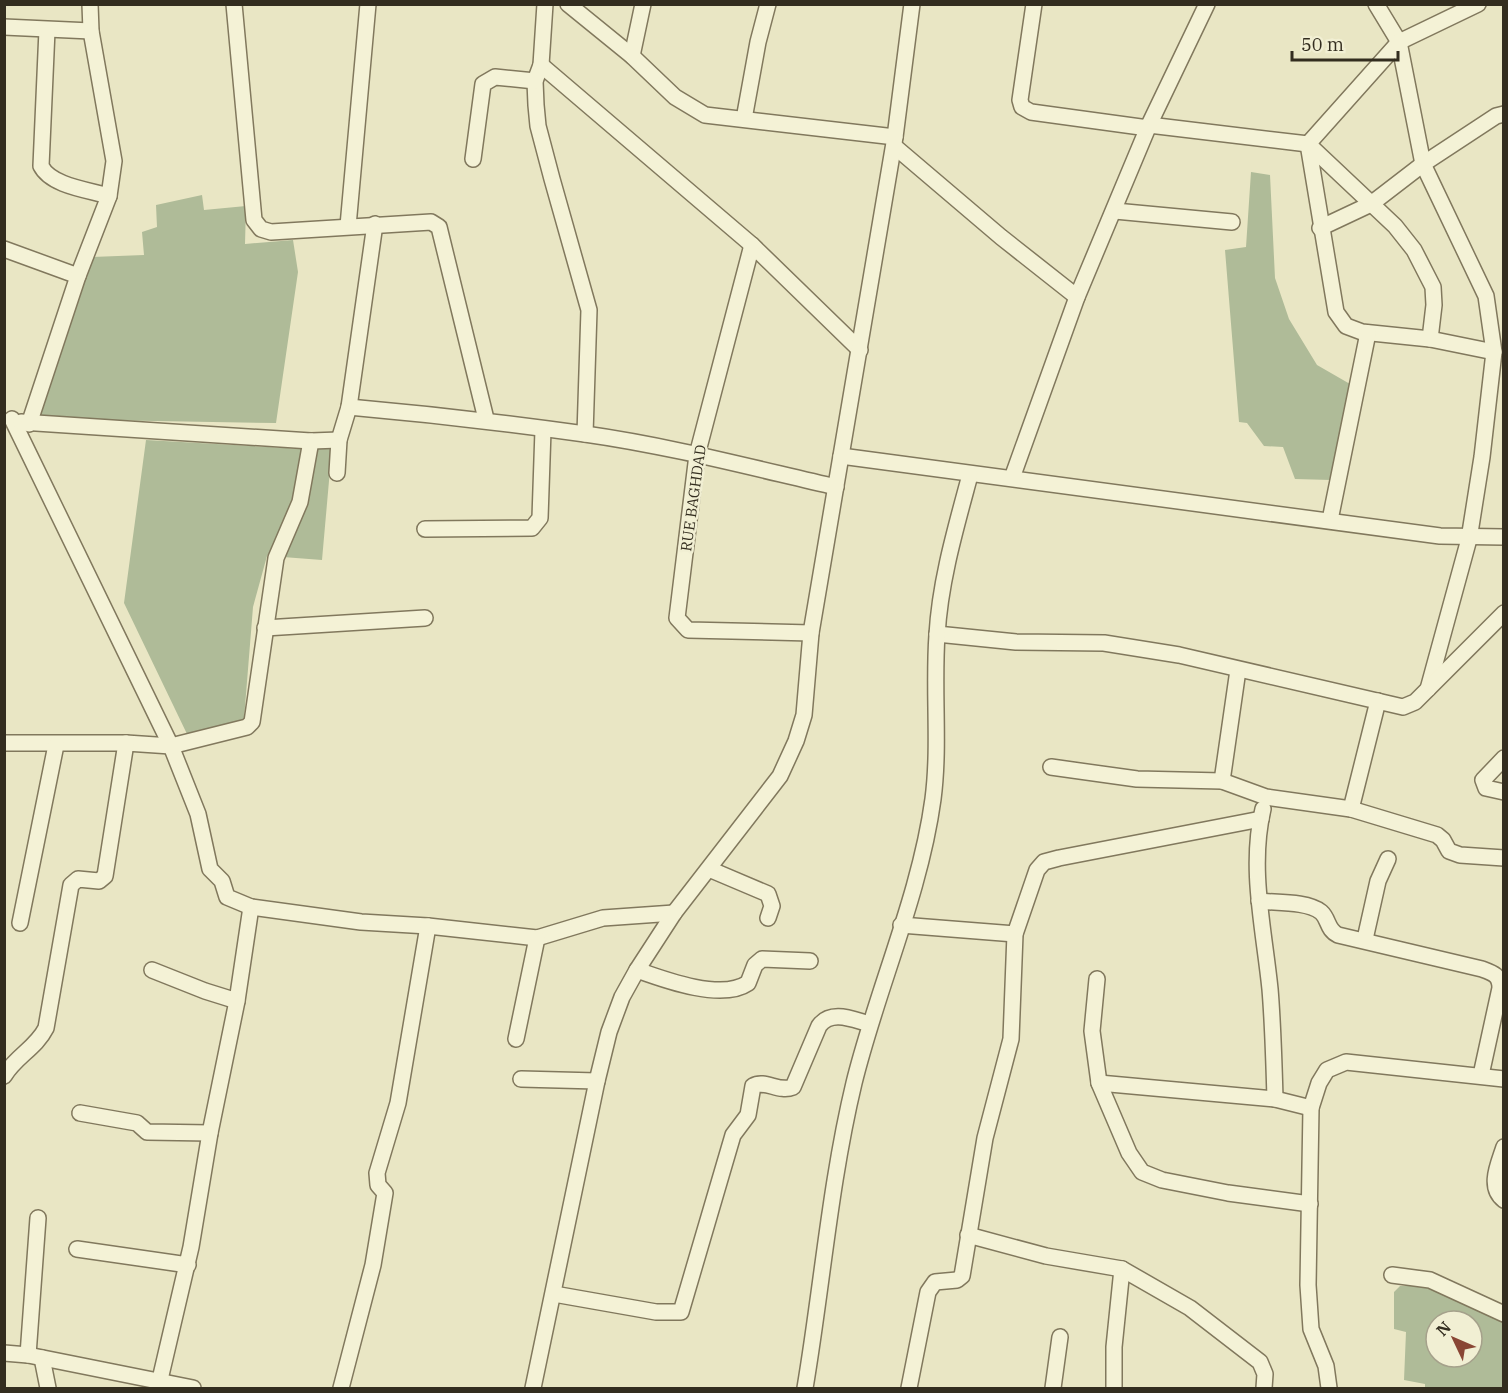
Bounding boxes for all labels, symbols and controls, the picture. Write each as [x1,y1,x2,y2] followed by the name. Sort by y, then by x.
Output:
[1292,24,1398,62] scale bar
[1301,33,1344,56] text: 50 m
[676,443,710,553] street label: RUE BAGHDAD
[1424,1309,1484,1369] north arrow
[1432,1317,1455,1340] text: N

